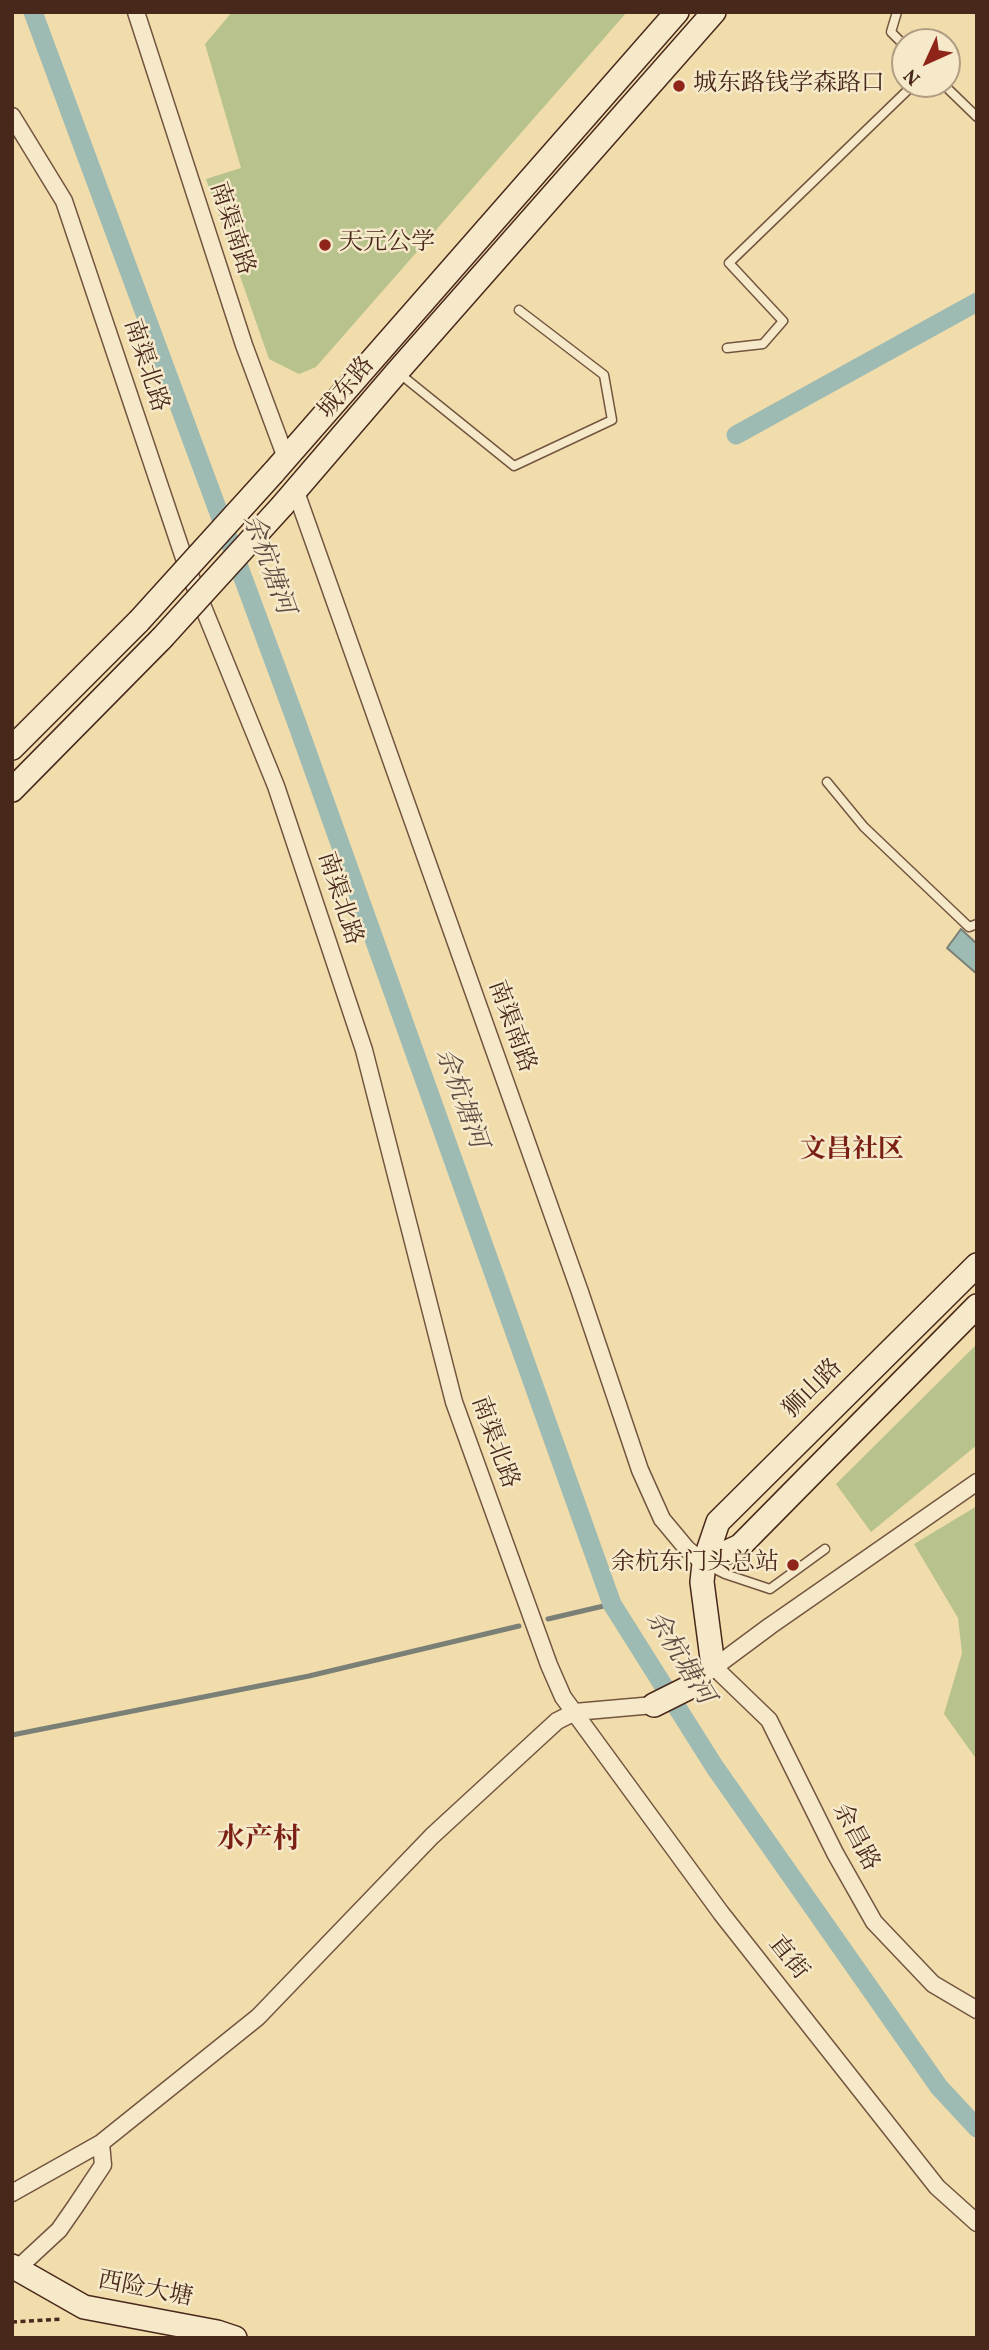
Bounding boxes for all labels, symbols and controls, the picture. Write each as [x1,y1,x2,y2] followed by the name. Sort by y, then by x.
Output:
[891,28,961,98] north arrow
[899,62,927,91] text: N
[693,72,885,100] place label: 城东路钱学森路口
[671,78,687,94] marker: 城东路钱学森路口
[201,179,259,279] street label: 南渠南路
[339,231,435,259] place label: 天元公学
[317,237,333,253] marker: 天元公学
[115,316,173,416] street label: 南渠北路
[314,352,382,426] street label: 城东路
[234,511,298,619] water label: 余杭塘河
[309,849,367,949] street label: 南渠北路
[480,977,540,1077] street label: 南渠南路
[427,1045,491,1153] water label: 余杭塘河
[800,1136,904,1168] district label: 文昌社区
[778,1354,850,1426] street label: 狮山路
[463,1393,523,1493] street label: 南渠北路
[611,1551,779,1579] place label: 余杭东门头总站
[785,1557,801,1573] marker: 余杭东门头总站
[637,1607,719,1711] water label: 余杭塘河
[824,1799,884,1877] street label: 余昌路
[217,1825,301,1859] district label: 水产村
[761,1931,813,1987] street label: 直街
[95,2268,195,2314] street label: 西险大塘

